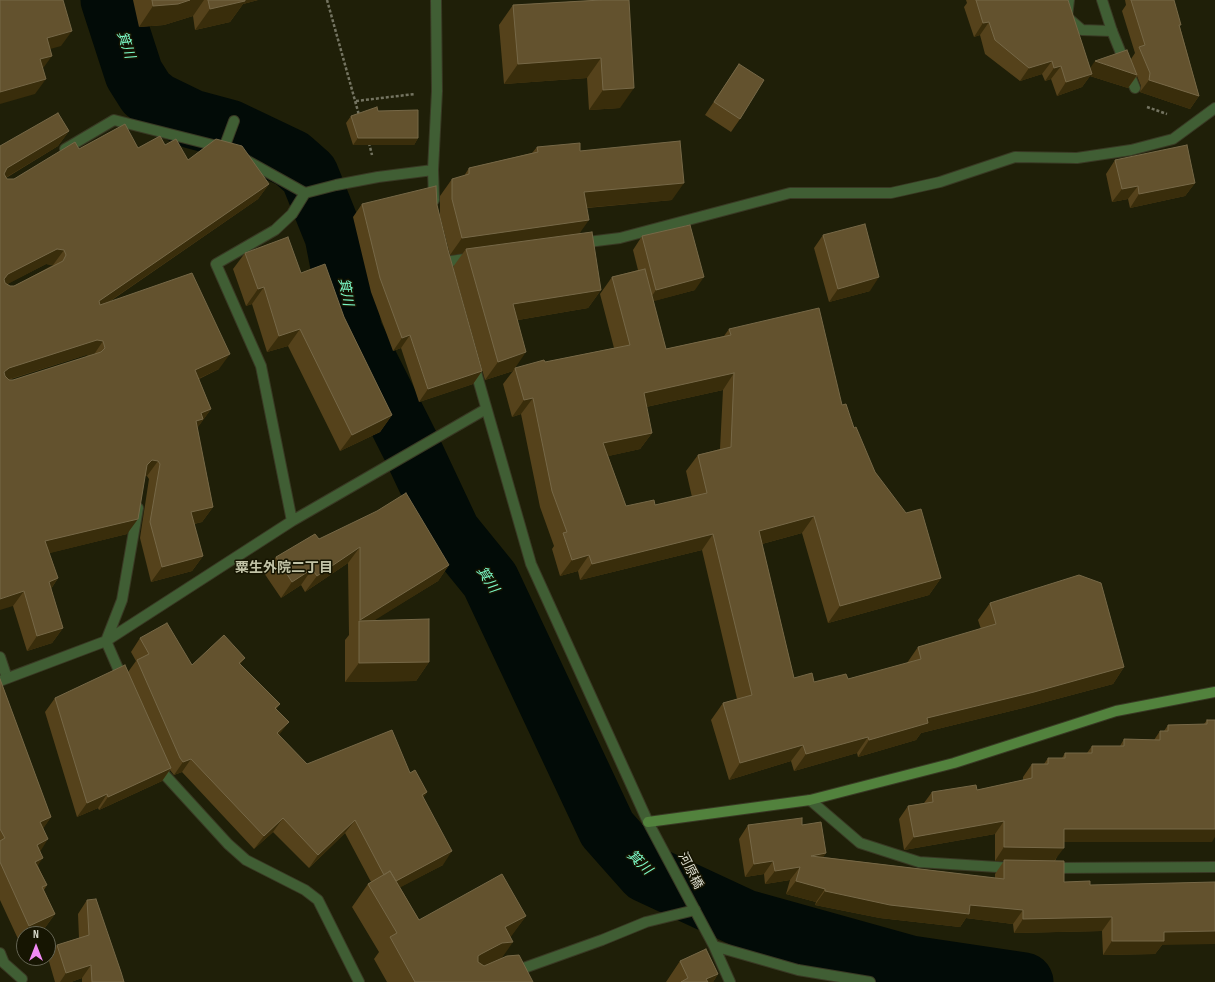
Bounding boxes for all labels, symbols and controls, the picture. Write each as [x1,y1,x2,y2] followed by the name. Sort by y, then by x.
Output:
[112,29,138,61] water label: 箕川
[334,277,356,307] water label: 箕川
[235,560,333,576] district label: 粟生外院二丁目
[472,564,502,596] water label: 箕川
[623,847,655,879] water label: 箕川
[674,850,706,892] street label: 河原橋
[16,926,56,966] north arrow
[33,928,39,941] text: N

